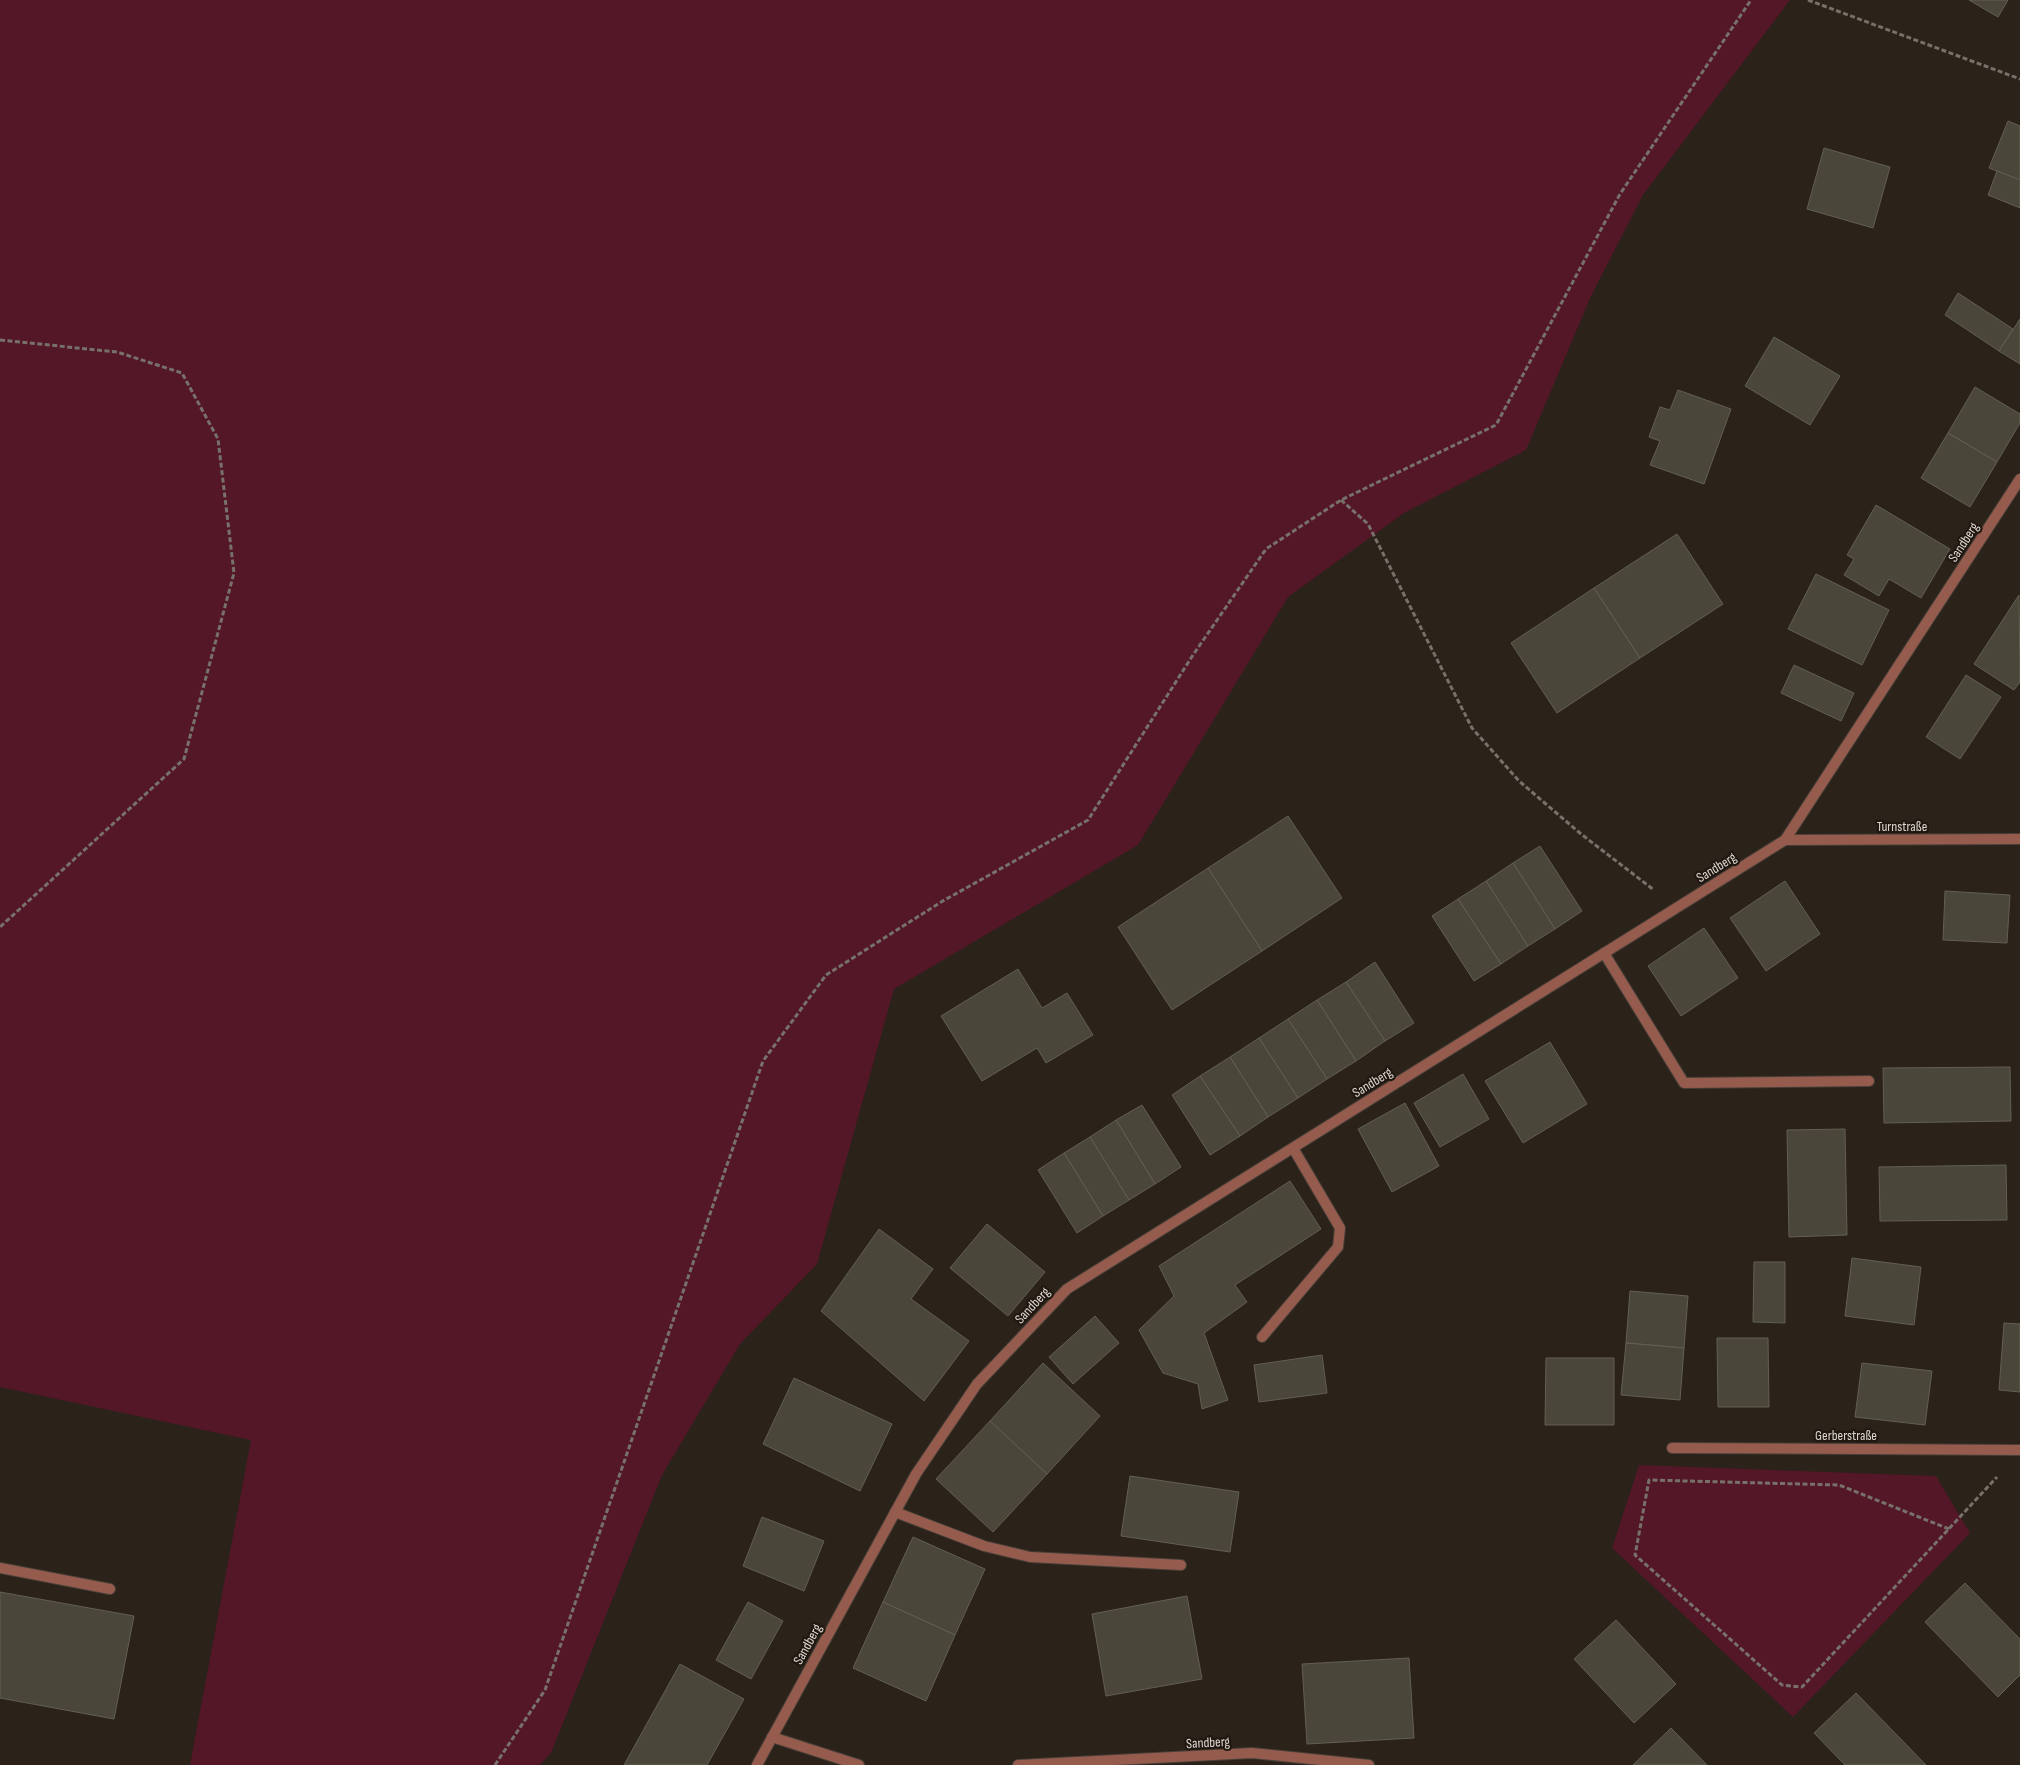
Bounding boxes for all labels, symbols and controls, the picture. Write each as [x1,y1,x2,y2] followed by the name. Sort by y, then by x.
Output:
[1944,519,1983,565] street label: Sandberg
[1877,818,1927,835] street label: Turnstraße
[1693,848,1740,886] street label: Sandberg
[1349,1063,1396,1101] street label: Sandberg
[1011,1283,1054,1327] street label: Sandberg
[1815,1427,1877,1444] street label: Gerberstraße
[789,1621,826,1668] street label: Sandberg
[1186,1733,1231,1752] street label: Sandberg

